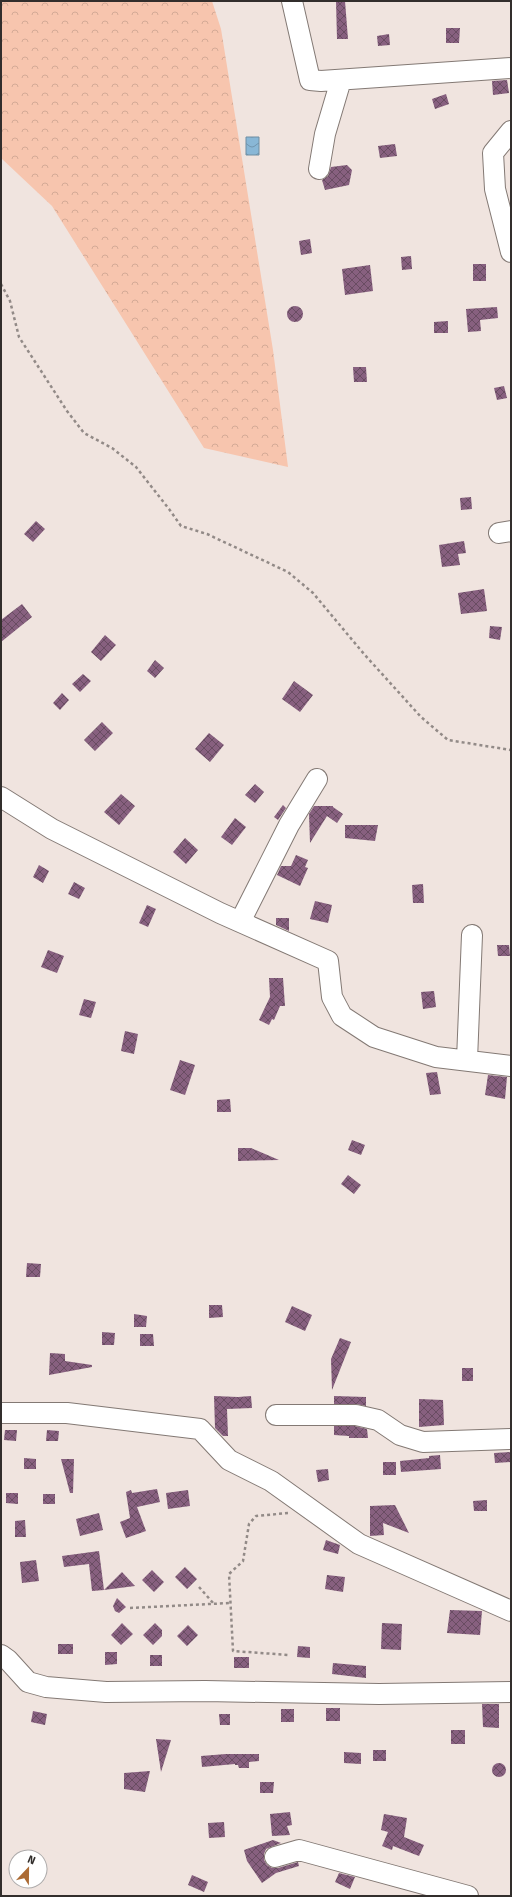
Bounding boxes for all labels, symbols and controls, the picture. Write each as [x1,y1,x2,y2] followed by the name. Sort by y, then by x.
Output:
[8,1849,48,1889] north arrow
[26,1853,37,1868] text: N

